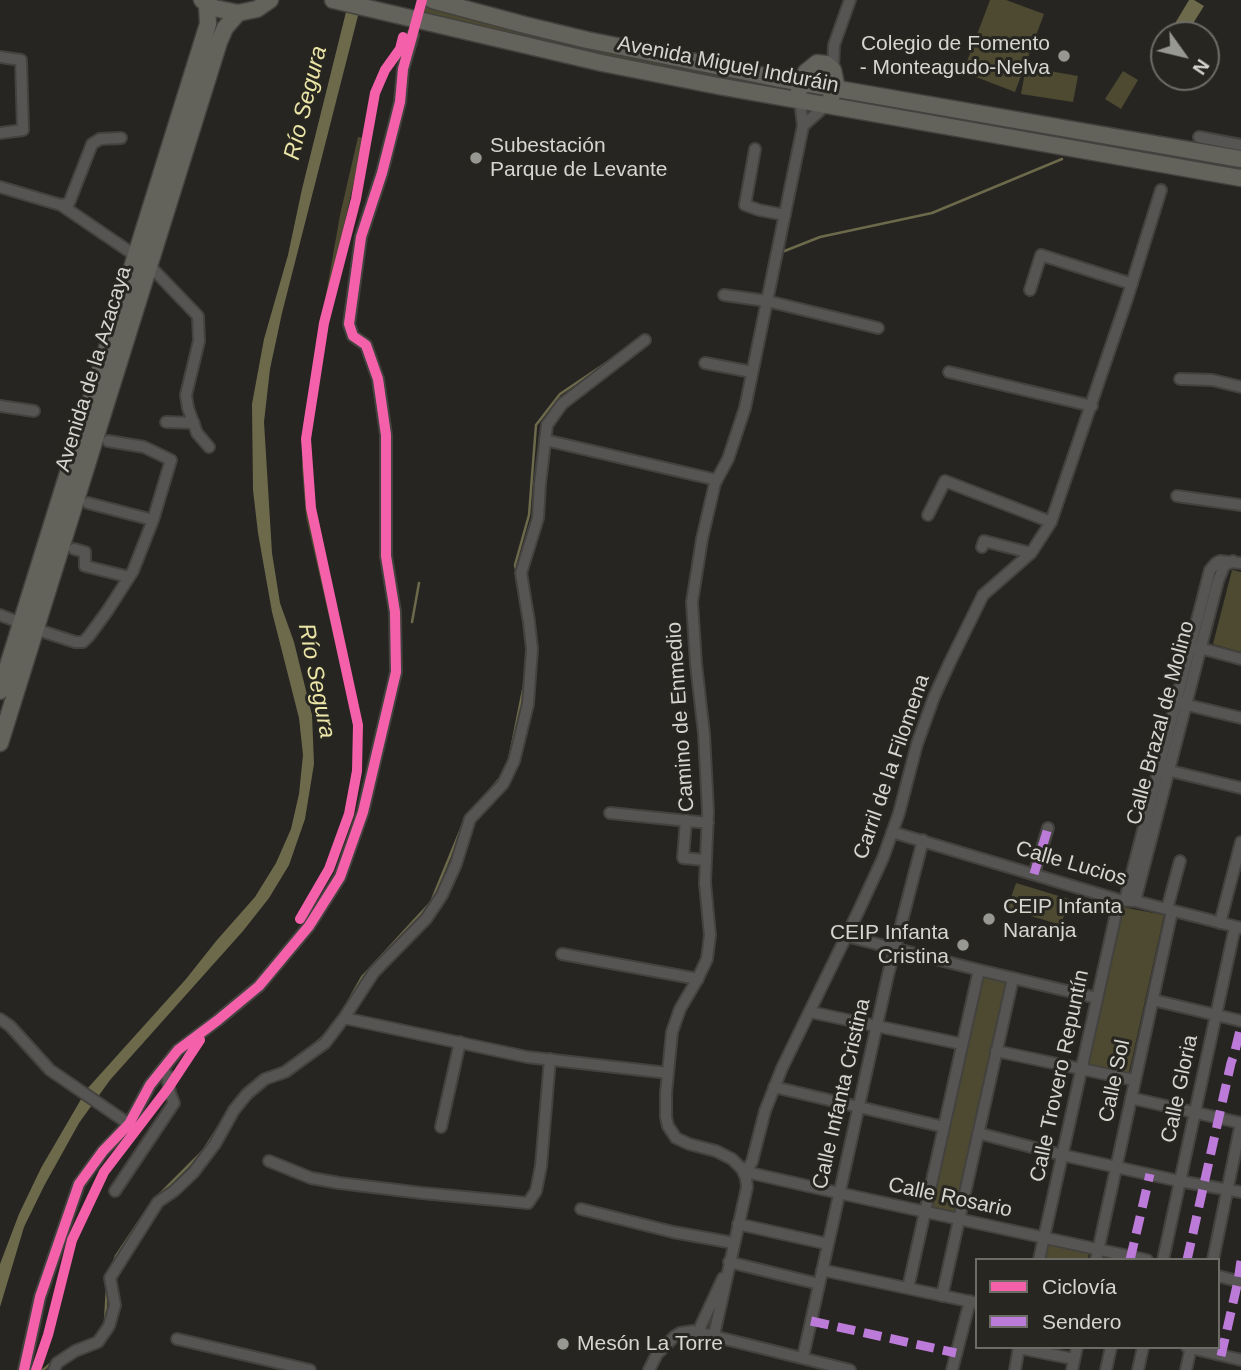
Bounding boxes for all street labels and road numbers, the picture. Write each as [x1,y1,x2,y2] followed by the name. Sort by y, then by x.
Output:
[615,31,841,99] street label: Avenida Miguel Induráin
[51,263,137,475] street label: Avenida de la Azacaya
[1122,618,1200,828] street label: Calle Brazal de Molino
[662,621,700,813] street label: Camino de Enmedio
[849,671,935,863] street label: Carril de la Filomena
[1013,836,1129,892] street label: Calle Lucios
[1025,968,1095,1184] street label: Calle Trovero Repuntín
[808,996,876,1192] street label: Calle Infanta Cristina
[1156,1033,1204,1145] street label: Calle Gloria
[1094,1037,1136,1125] street label: Calle Sol
[886,1173,1014,1223] street label: Calle Rosario

